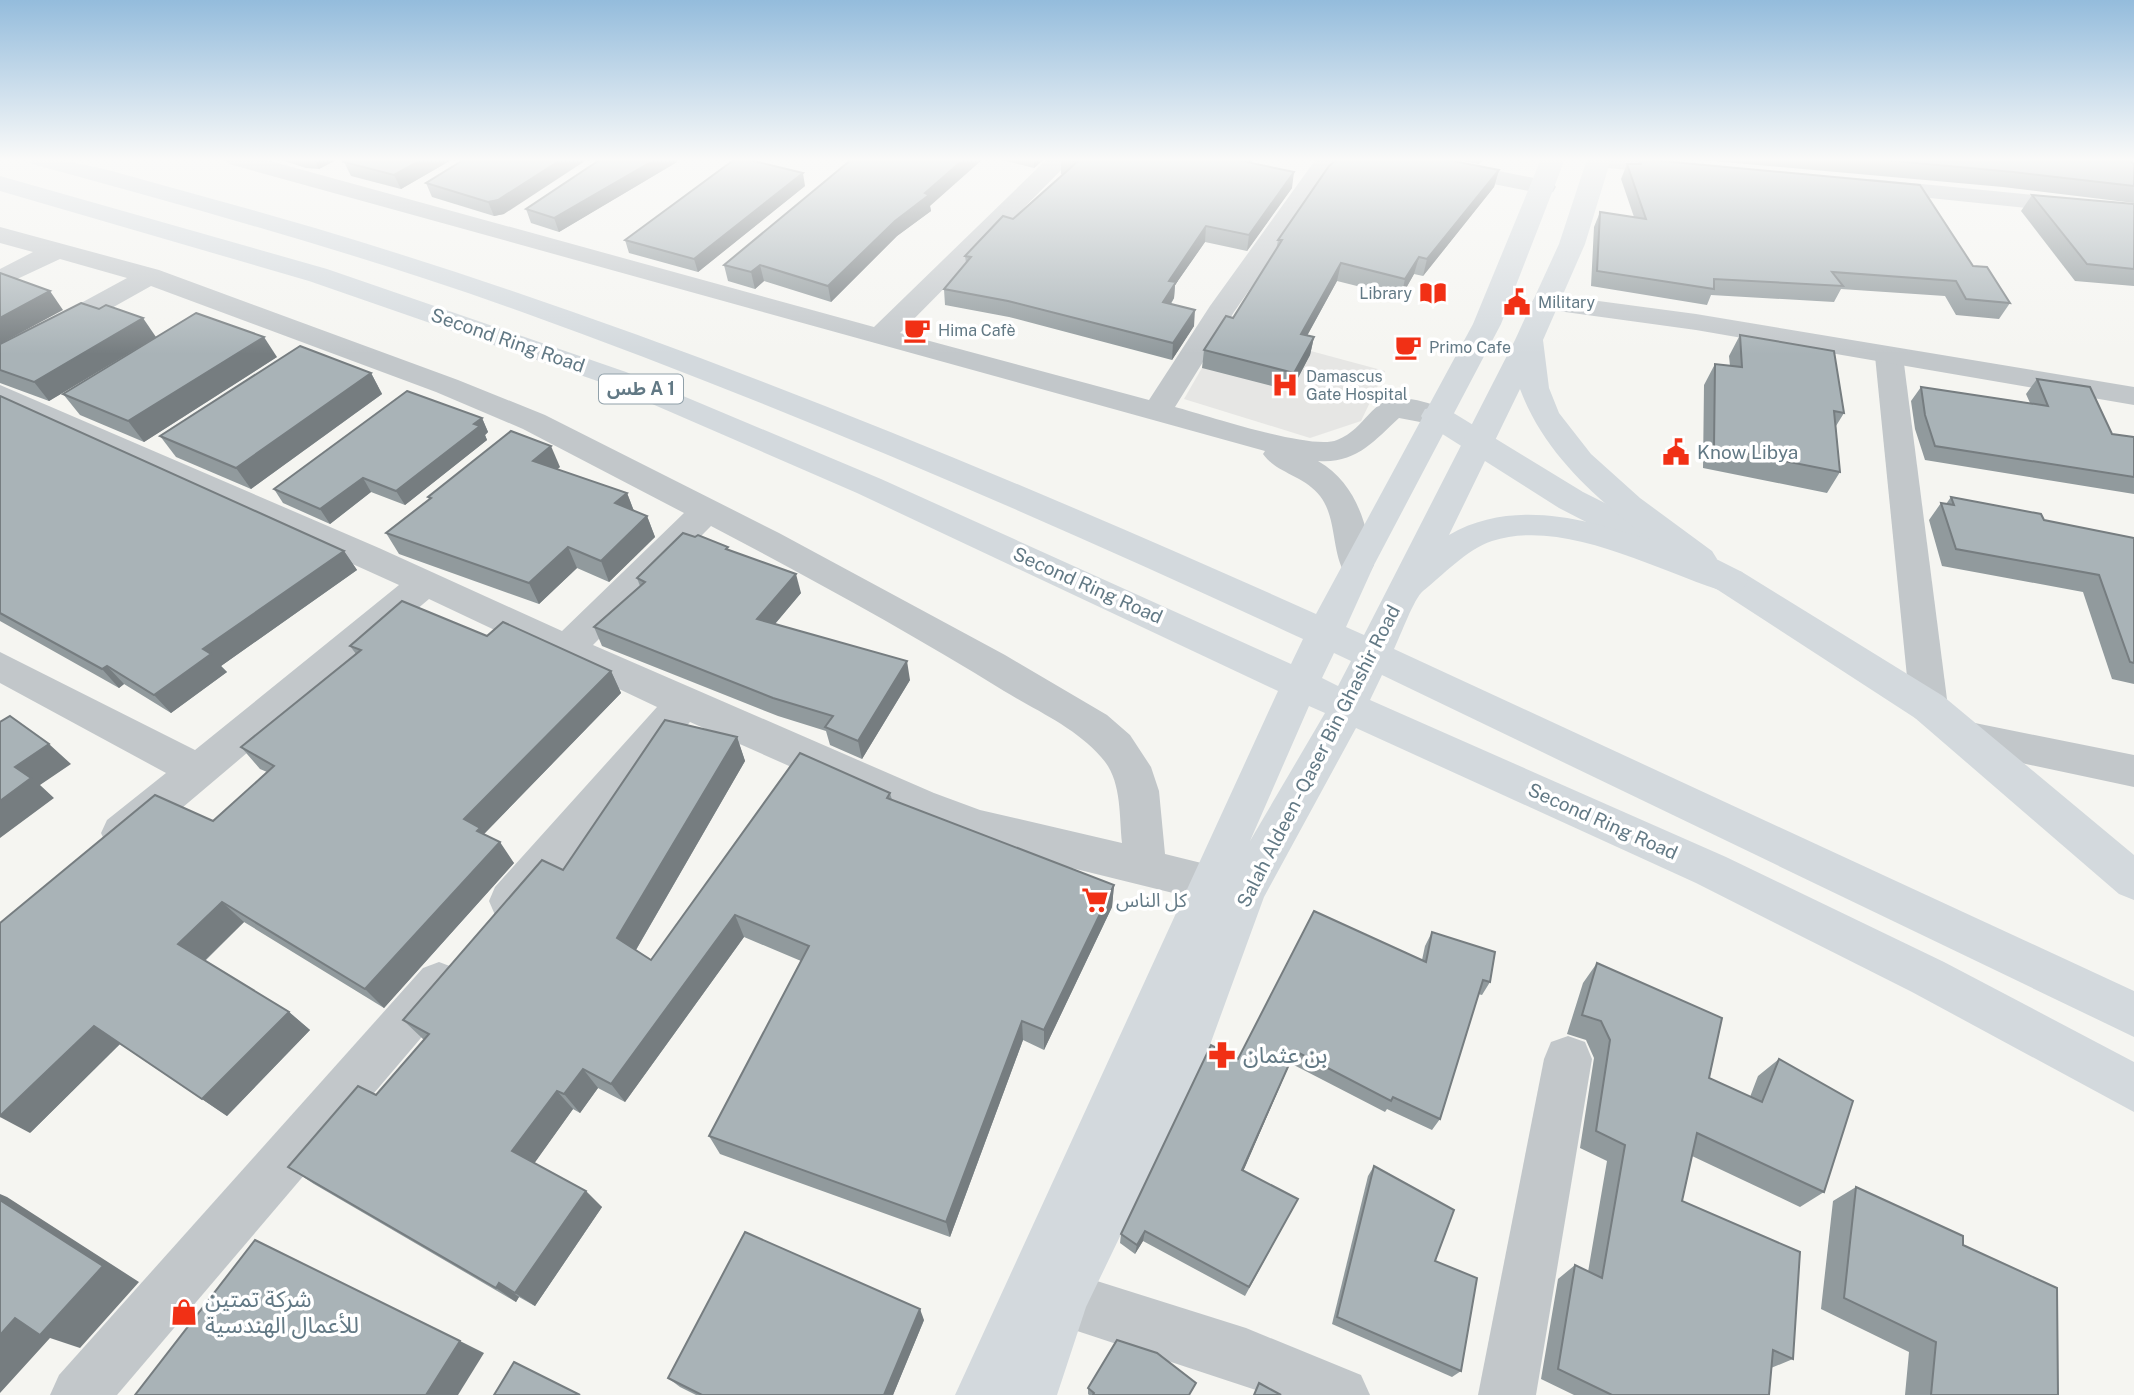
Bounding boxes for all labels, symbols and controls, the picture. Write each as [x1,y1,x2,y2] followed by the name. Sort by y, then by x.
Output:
[1418,278,1448,308] library icon: Library
[1359,284,1412,303] place label: Library
[1502,287,1532,317] public building icon: Military
[1538,293,1595,312] place label: Military
[428,303,588,377] street label: Second Ring Road
[902,315,932,345] cafe icon: Hima Cafè
[938,321,1016,340] place label: Hima Cafè
[1393,332,1423,362] cafe icon: Primo Cafe
[1429,338,1511,357] place label: Primo Cafe
[1306,367,1408,404] place label: Damascus Gate Hospital
[1270,370,1300,400] hospital icon: Damascus Gate Hospital
[599,374,683,404] road number: طس A 1
[1661,437,1691,467] public building icon: Know Libya
[1697,441,1798,463] place label: Know Libya
[1010,542,1166,628] street label: Second Ring Road
[1232,601,1404,911] street label: Salah Aldeen - Qaser Bin Ghashir Road
[1525,778,1681,864] street label: Second Ring Road
[1080,885,1110,915] supermarket icon: كل الناس
[1116,889,1188,912] place label: كل الناس
[1207,1040,1237,1070] pharmacy icon: بن عثمان
[1243,1041,1327,1068] place label: بن عثمان
[205,1285,359,1339] place label: شركة تمتين للأعمال الهندسية
[169,1297,199,1327] shop icon: شركة تمتين للأعمال الهندسية

